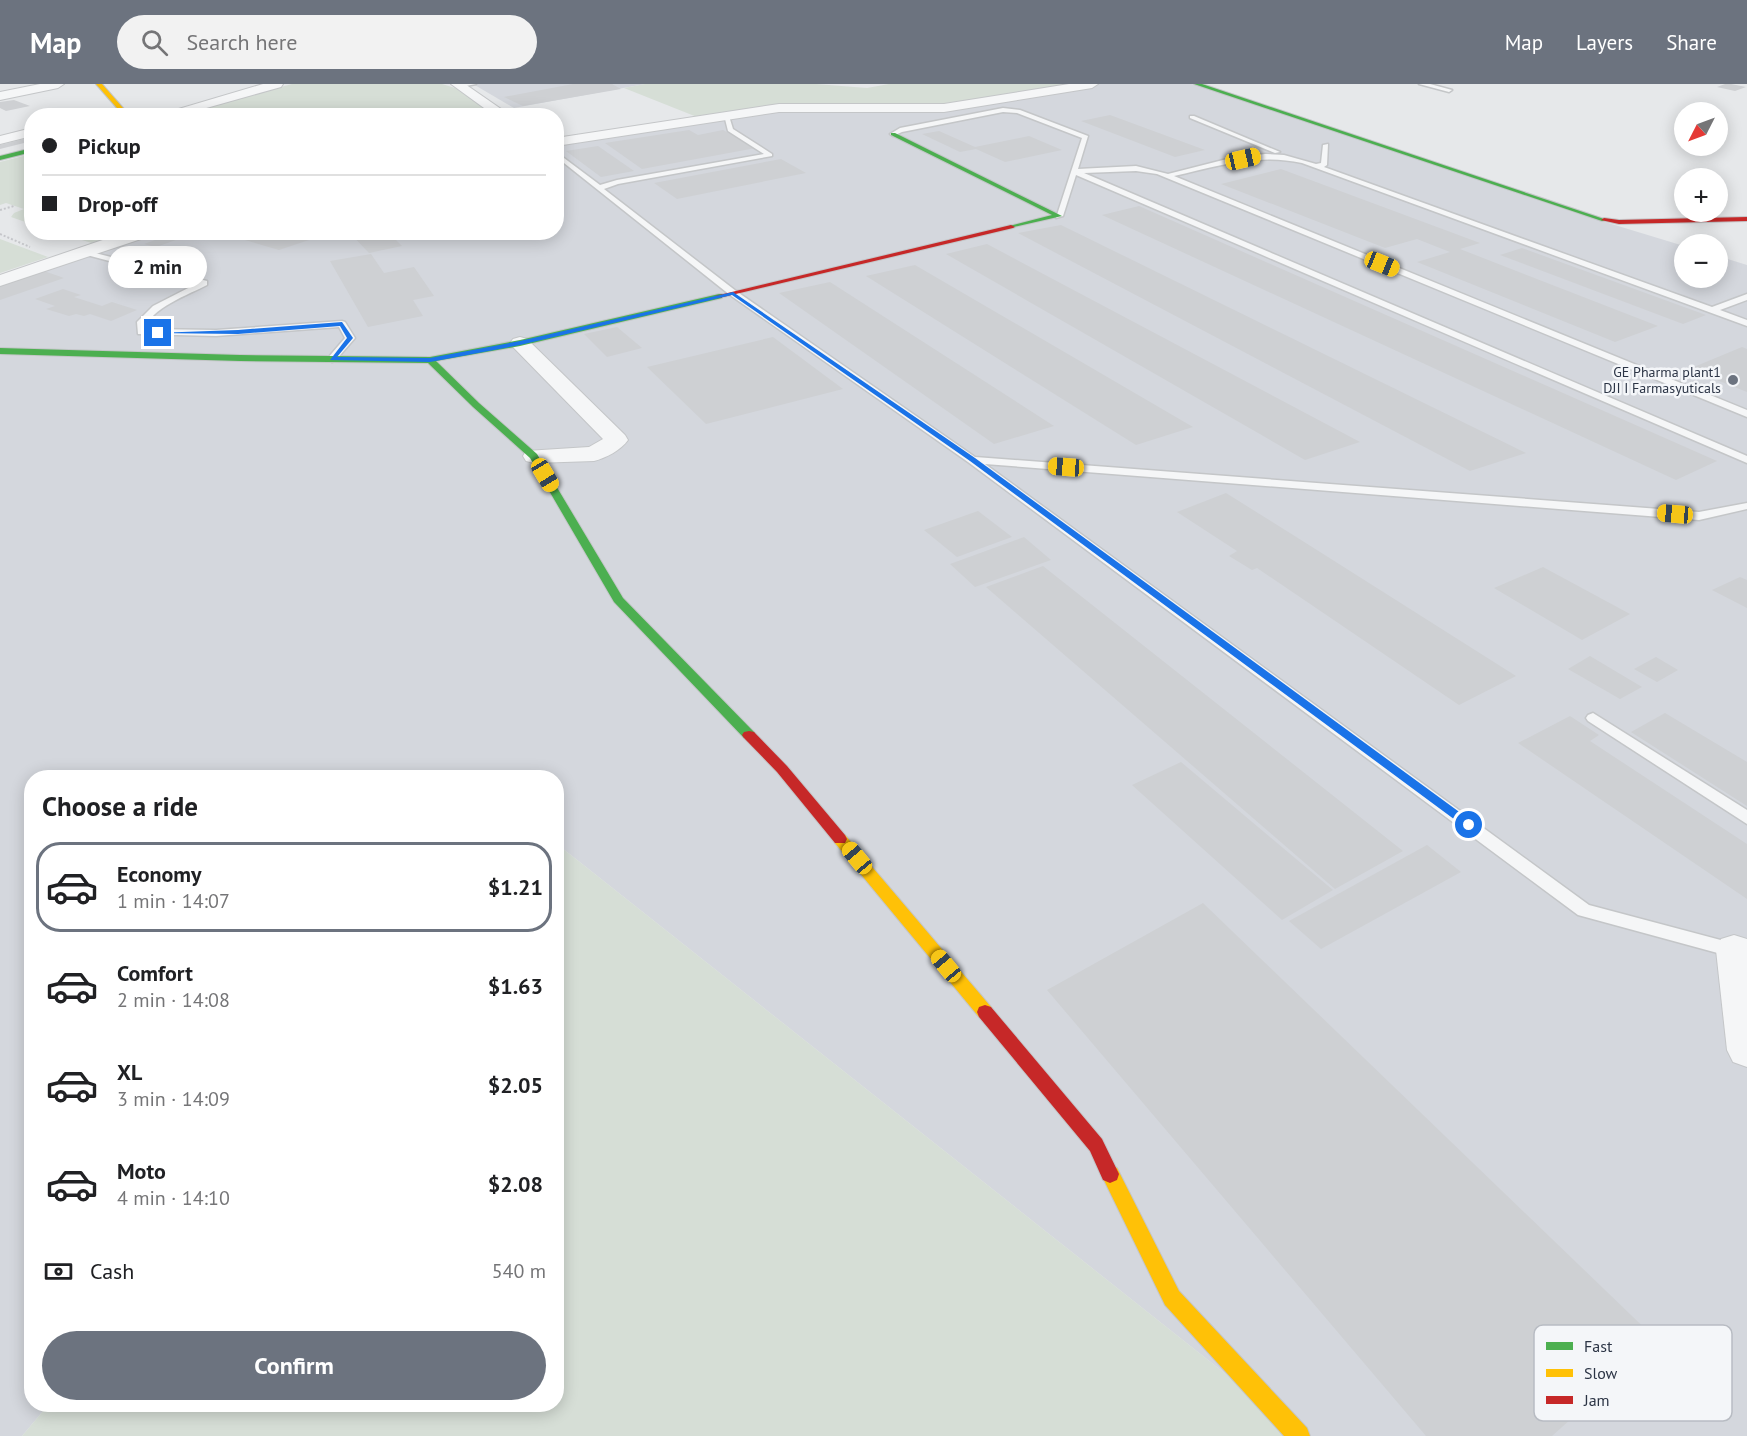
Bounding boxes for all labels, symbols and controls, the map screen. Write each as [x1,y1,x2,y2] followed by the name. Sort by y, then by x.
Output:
[117,15,537,69] search box
[30,24,81,61] text: Map
[138,26,171,59] icon: search
[186,28,297,56] text: Search here
[1505,29,1543,56] text: Map
[1576,29,1633,56] text: Layers
[1666,29,1717,56] text: Share
[1674,102,1728,156] north arrow
[1674,102,1728,288] map controls
[78,132,141,160] text: Pickup
[1223,146,1263,172] car
[1674,168,1728,222] button: +
[78,190,157,218] text: Drop-off
[1674,234,1728,288] button: −
[108,246,207,288] callout: 2 min
[1362,249,1402,279] car
[133,254,182,280] text: 2 min
[144,319,171,346] route end
[1603,363,1721,397] place label: GE Pharma plant1 DJI I Farmasyuticals
[1726,373,1740,387] marker: GE Pharma plant1 DJI I Farmasyuticals
[528,455,562,495] car
[1047,457,1085,477] car
[1656,503,1694,525] car
[42,789,198,823] text: Choose a ride
[1455,811,1482,838] route start
[839,838,875,878] car
[45,860,99,914] icon: car
[117,860,201,888] text: Economy
[488,873,543,901] text: $1.21
[117,888,230,914] text: 1 min · 14:07
[928,946,964,986] car
[45,959,99,1013] icon: car
[117,959,193,987] text: Comfort
[488,972,543,1000] text: $1.63
[117,987,230,1013] text: 2 min · 14:08
[45,1058,99,1112] icon: car
[117,1058,142,1086] text: XL
[488,1071,543,1099] text: $2.05
[117,1086,230,1112] text: 3 min · 14:09
[45,1157,99,1211] icon: car
[117,1157,166,1185] text: Moto
[488,1170,543,1198] text: $2.08
[117,1185,230,1211] text: 4 min · 14:10
[42,1255,75,1288] icon: cash
[90,1257,134,1285] text: Cash
[492,1258,546,1284] text: 540 m
[1534,1325,1732,1421] legend
[42,1331,546,1400] button: Confirm
[1584,1336,1613,1356] text: Fast
[1584,1363,1618,1383] text: Slow
[1583,1390,1610,1410] text: Jam

